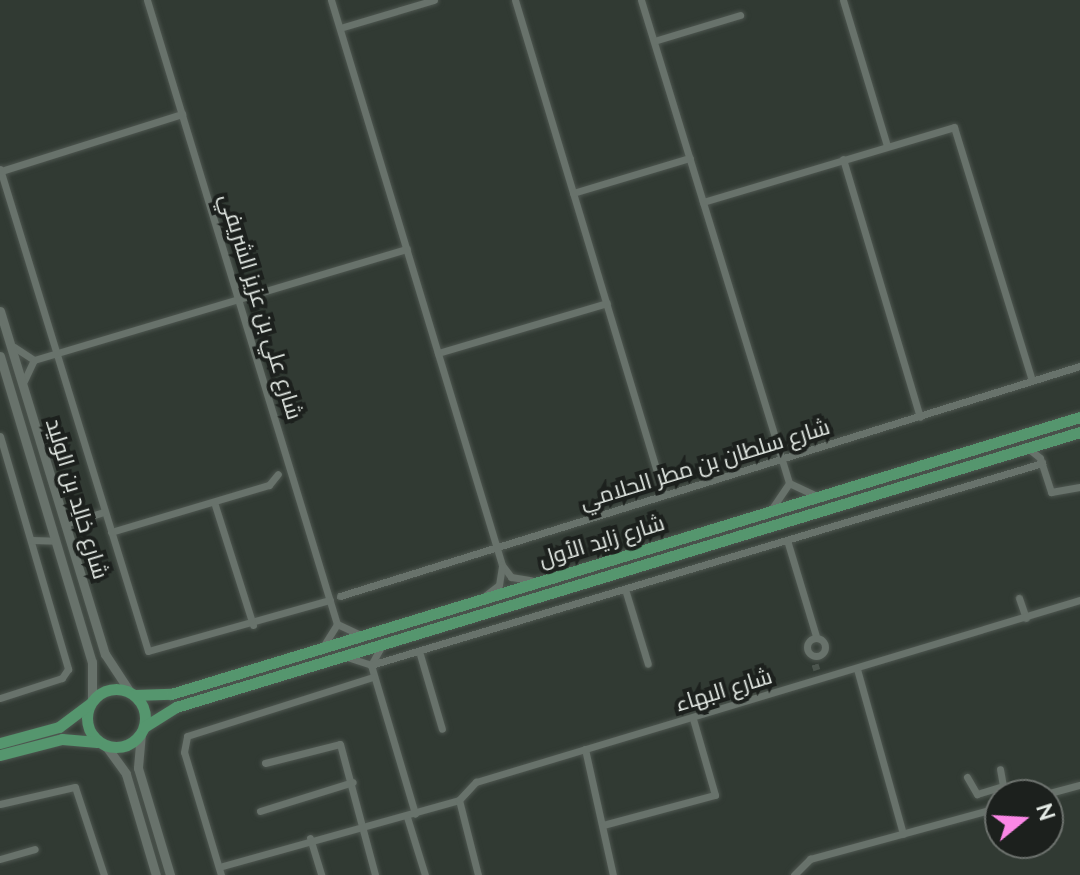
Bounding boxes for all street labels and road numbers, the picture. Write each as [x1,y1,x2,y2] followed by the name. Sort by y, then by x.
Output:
[213,191,307,423] street label: شارع علي بن عزيز الشريفي
[577,414,833,516] street label: شارع سلطان بن مطر الحلامي
[39,416,113,582] street label: شارع خالِد بن الوليد
[536,510,668,574] street label: شارع زايد الأول
[672,664,776,718] street label: شارع البهاء

